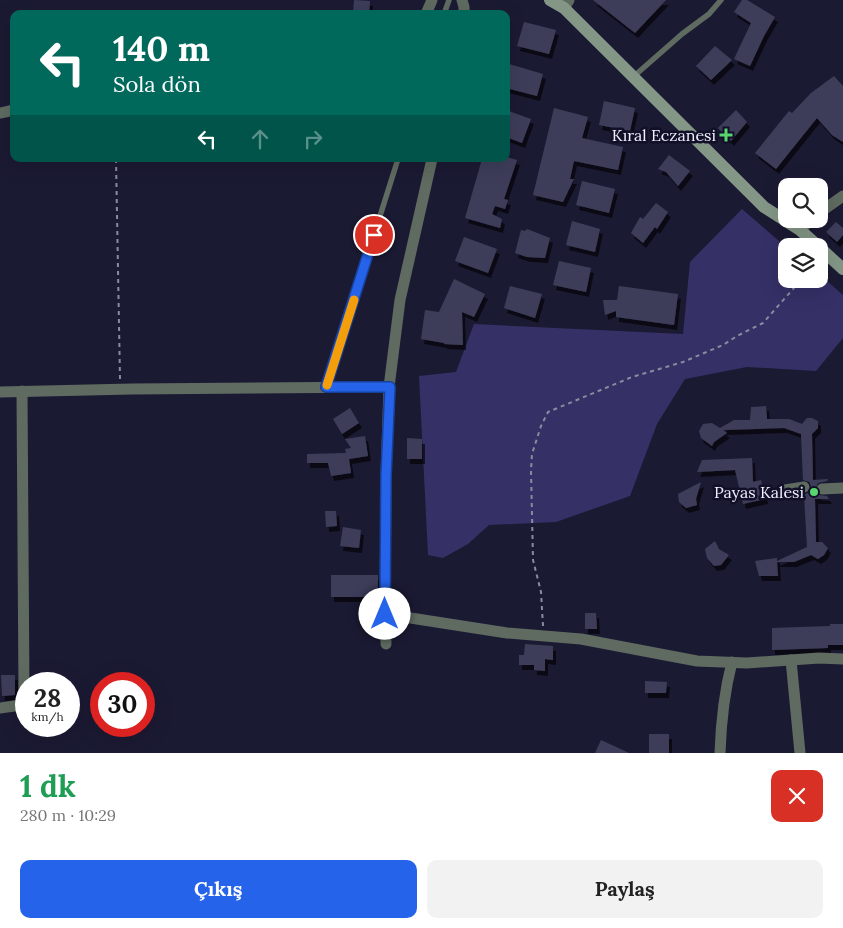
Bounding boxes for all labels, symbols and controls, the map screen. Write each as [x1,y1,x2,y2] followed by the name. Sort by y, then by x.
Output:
[113,26,210,71] text: 140 m
[30,30,95,95] icon: left
[113,70,201,98] text: Sola dön
[193,125,221,153] icon: left
[246,125,274,153] icon: ahead
[299,125,327,153] icon: right
[612,125,716,145] place label: Kıral Eczanesi
[720,129,732,141] marker: Kıral Eczanesi
[778,178,828,288] map controls
[778,178,828,228] button: search
[353,214,395,256] pin
[360,221,388,249] icon: arrive
[778,238,828,288] button: layers
[714,482,804,502] place label: Payas Kalesi
[808,486,820,498] marker: Payas Kalesi
[358,587,410,639] position arrow
[90,672,155,737] speed limit sign: 30
[34,682,61,714] text: 28
[31,709,64,724] text: km/h
[20,767,76,805] text: 1 dk
[771,770,823,822] button: close
[20,805,116,825] text: 280 m · 10:29
[20,860,417,918] button: Çıkış
[427,860,823,918] button: Paylaş

